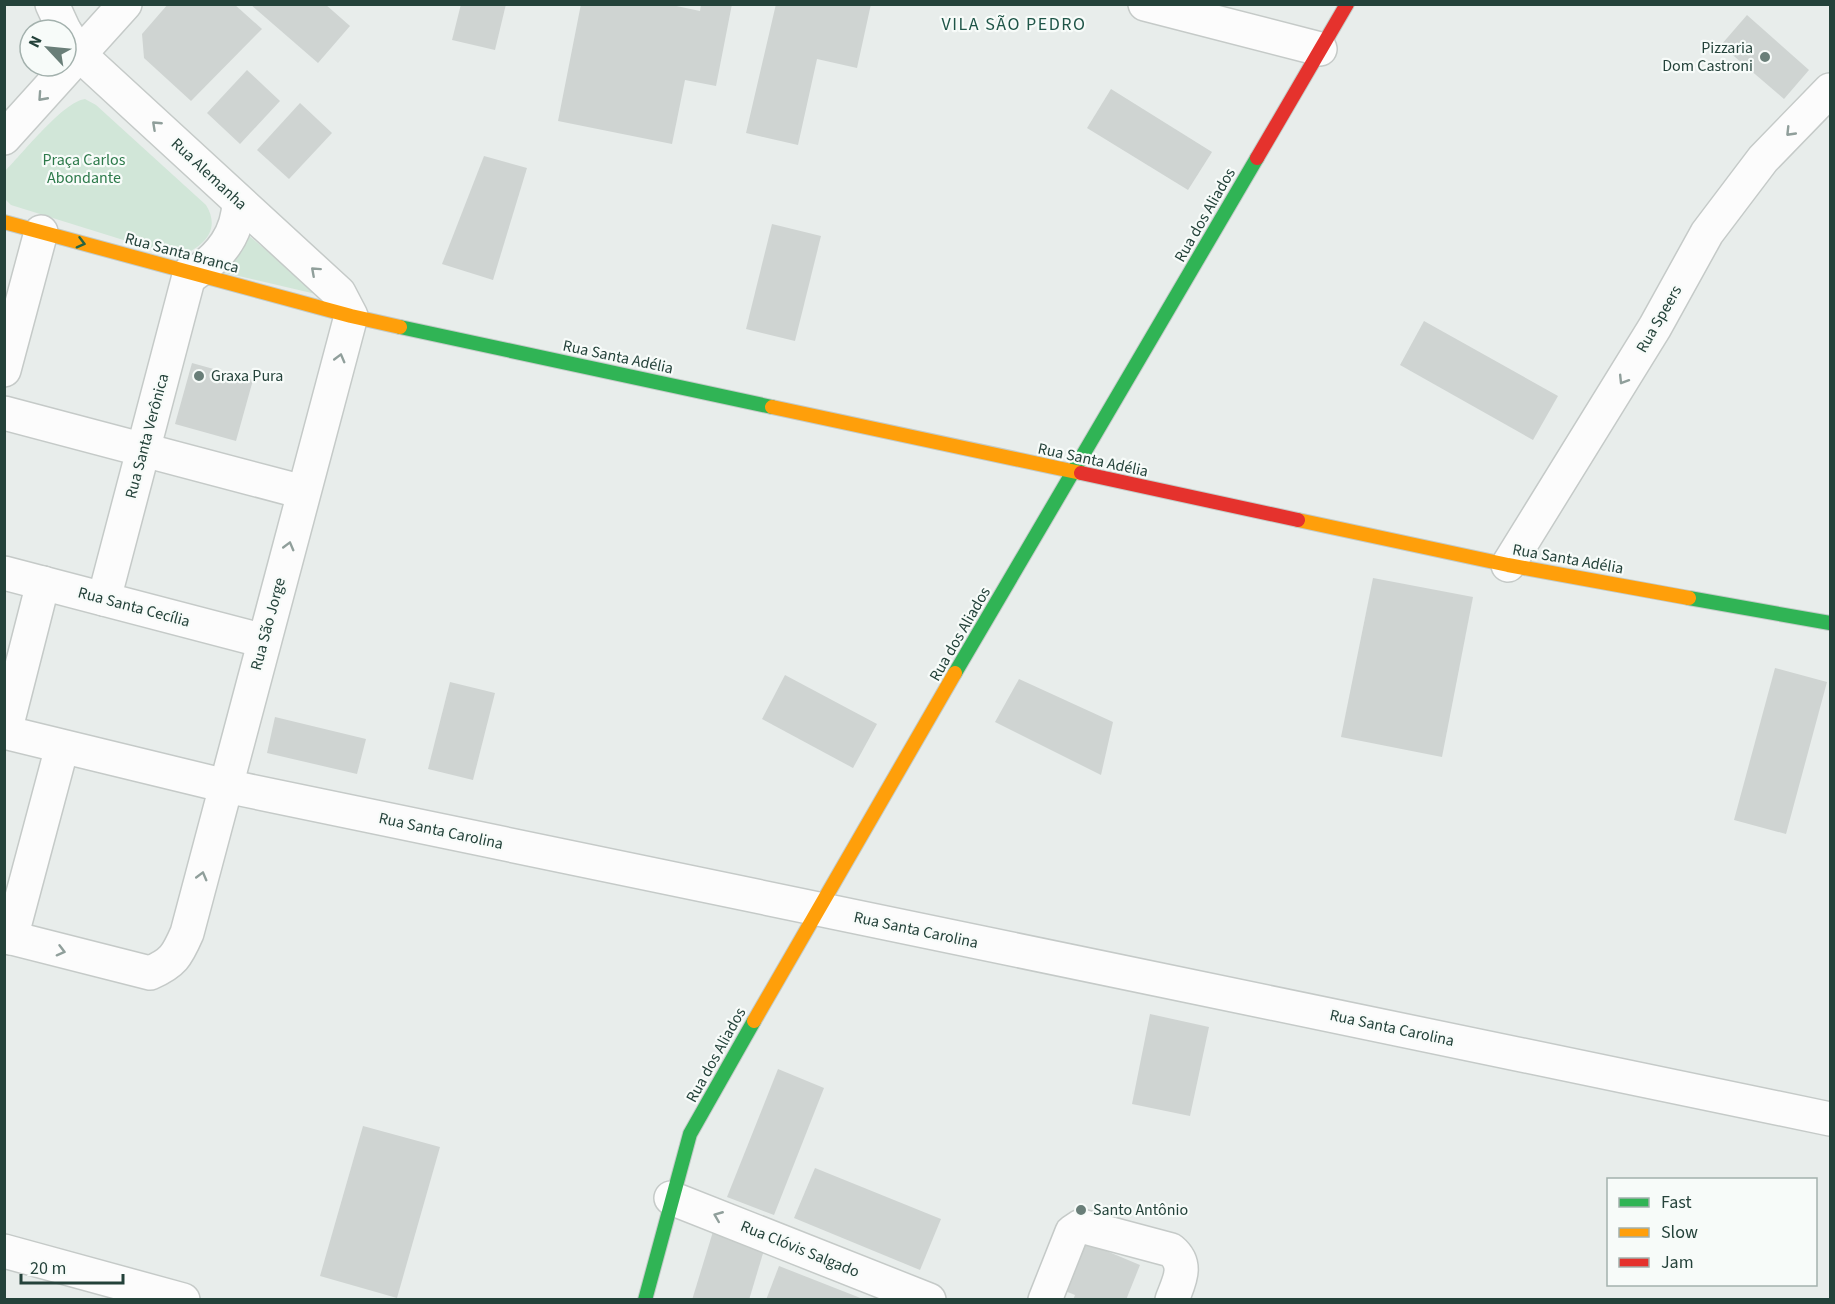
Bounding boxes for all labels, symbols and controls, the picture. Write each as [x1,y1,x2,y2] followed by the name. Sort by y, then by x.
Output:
[942,12,1086,37] district label: VILA SÃO PEDRO
[18,18,78,78] north arrow
[23,32,48,51] text: N
[1662,37,1753,77] place label: Pizzaria Dom Castroni
[1758,50,1772,64] marker: Pizzaria Dom Castroni
[39,90,50,101] one-way arrow
[152,121,163,132] one-way arrow
[1786,125,1797,135] one-way arrow
[166,133,252,215] street label: Rua Alemanha
[43,149,126,189] park label: Praça Carlos Abondante
[1169,164,1241,266] street label: Rua dos Aliados
[122,227,242,279] street label: Rua Santa Branca
[75,236,86,248] one-way arrow
[311,267,322,278] one-way arrow
[1631,281,1687,357] street label: Rua Speers
[561,335,675,379] street label: Rua Santa Adélia
[333,353,345,363] one-way arrow
[211,365,283,387] place label: Graxa Pura
[192,369,206,383] marker: Graxa Pura
[120,371,174,501] street label: Rua Santa Verônica
[1619,373,1630,384] one-way arrow
[1036,438,1150,482] street label: Rua Santa Adélia
[1511,538,1625,580] street label: Rua Santa Adélia
[282,541,294,552] one-way arrow
[245,575,291,673] street label: Rua São Jorge
[76,581,192,633] street label: Rua Santa Cecília
[924,583,996,685] street label: Rua dos Aliados
[377,807,505,855] street label: Rua Santa Carolina
[194,872,207,882] one-way arrow
[852,906,980,954] street label: Rua Santa Carolina
[55,944,66,956] one-way arrow
[681,1003,751,1106] street label: Rua dos Aliados
[1328,1004,1456,1052] street label: Rua Santa Carolina
[1607,1178,1817,1286] legend
[1661,1190,1692,1215] text: Fast
[1093,1199,1188,1221] place label: Santo Antônio
[1074,1203,1088,1217] marker: Santo Antônio
[713,1211,724,1223] one-way arrow
[737,1215,863,1283] street label: Rua Clóvis Salgado
[1661,1220,1698,1245] text: Slow
[21,1247,123,1285] scale bar
[1661,1250,1694,1275] text: Jam
[30,1256,66,1281] text: 20 m

